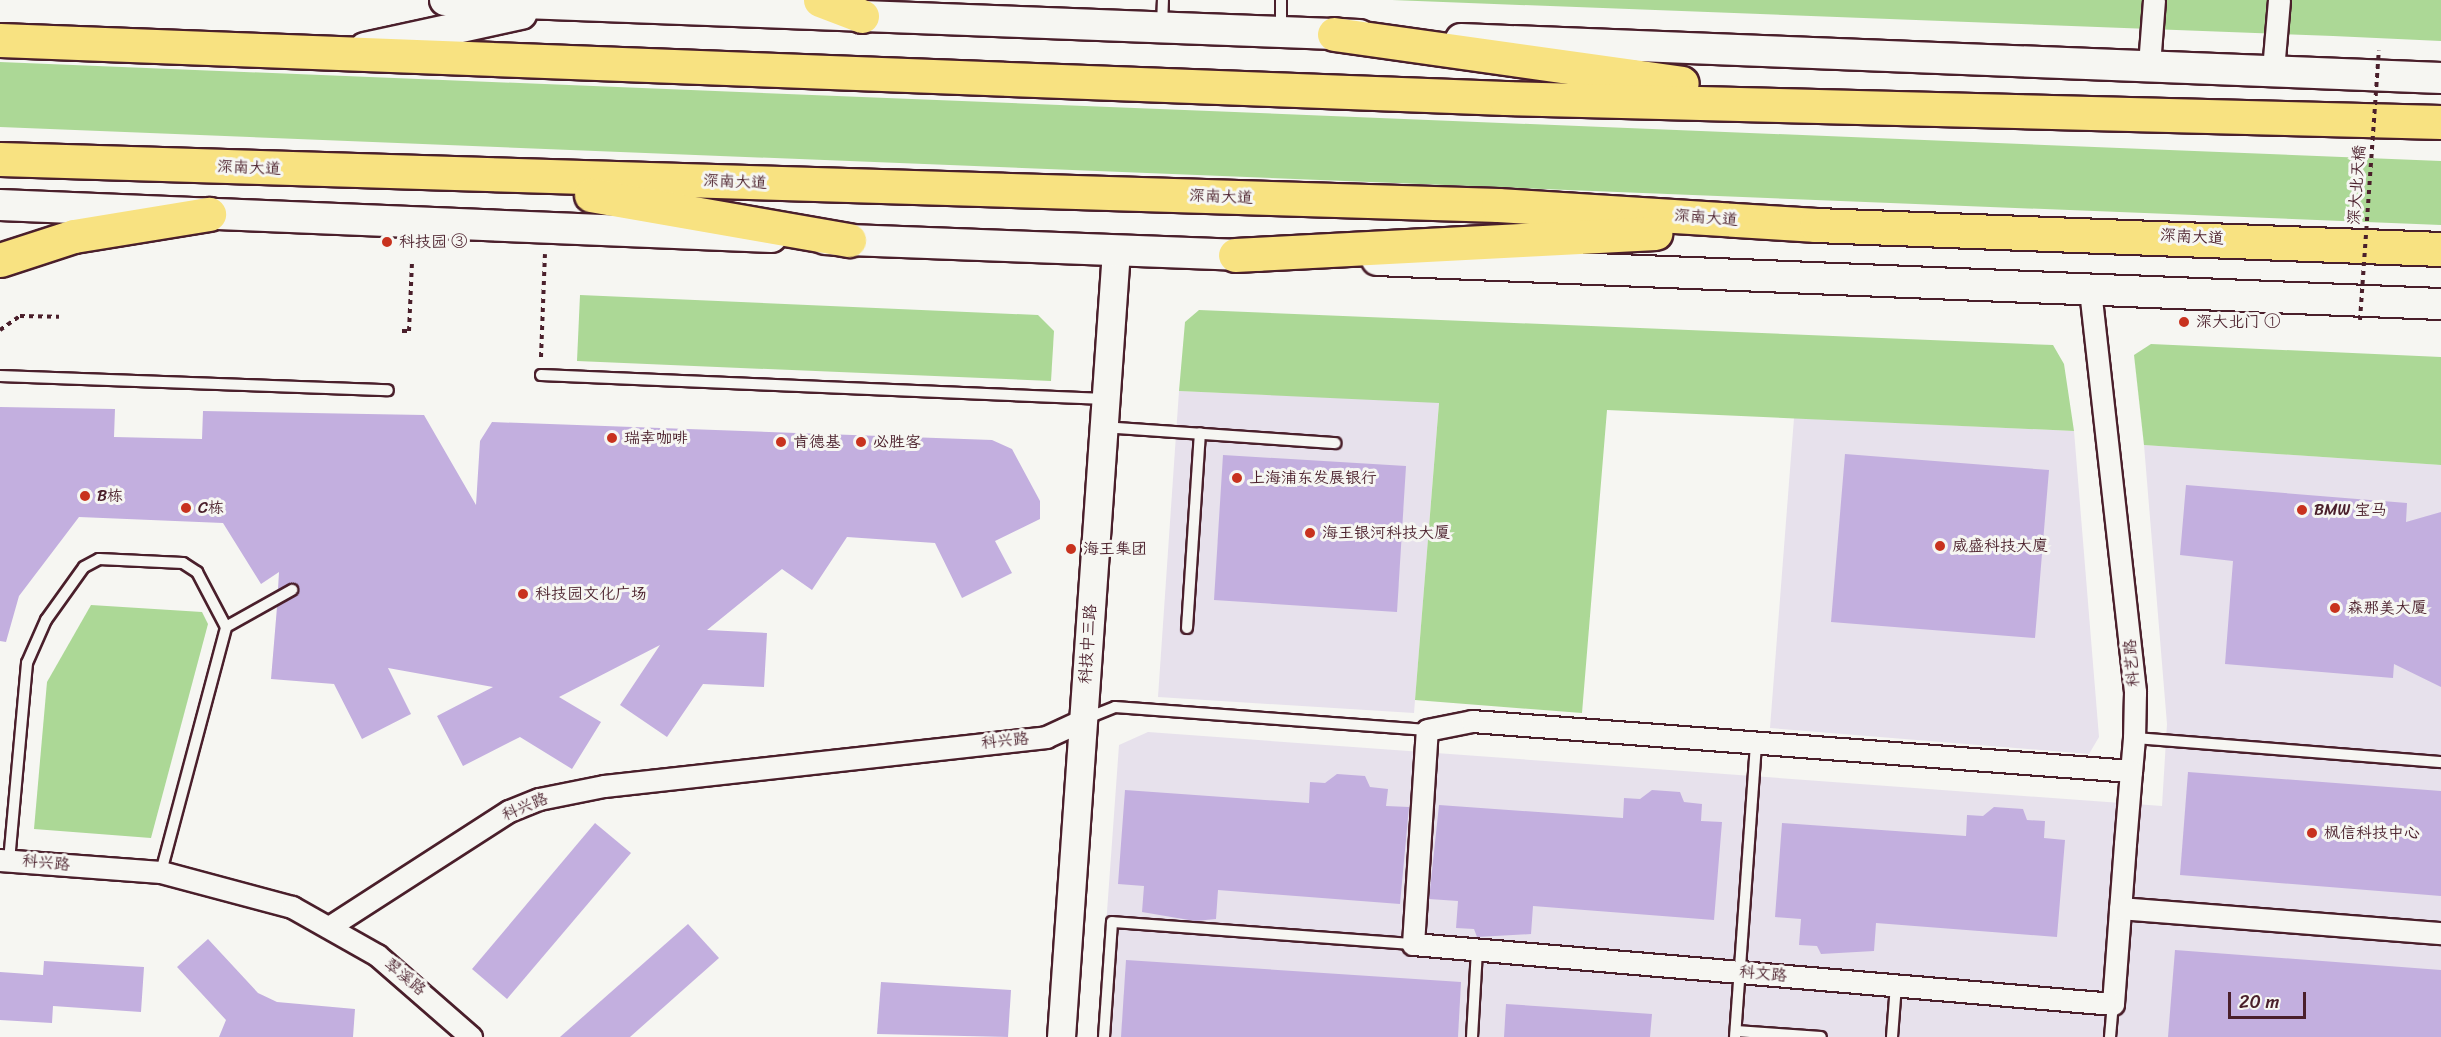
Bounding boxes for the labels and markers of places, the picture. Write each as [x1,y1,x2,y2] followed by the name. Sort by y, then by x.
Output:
[399,232,467,252] place label: 科技园 ③
[380,235,394,249] marker: 科技园 ③
[2196,312,2280,332] place label: 深大北门 ①
[2177,315,2191,329] marker: 深大北门 ①
[624,428,688,448] place label: 瑞幸咖啡
[605,431,619,445] marker: 瑞幸咖啡
[793,432,841,452] place label: 肯德基
[873,432,921,452] place label: 必胜客
[774,435,788,449] marker: 肯德基
[854,435,868,449] marker: 必胜客
[1249,468,1377,488] place label: 上海浦东发展银行
[1230,471,1244,485] marker: 上海浦东发展银行
[97,486,123,506] place label: B栋
[78,489,92,503] marker: B栋
[198,498,224,518] place label: C栋
[2314,500,2387,520] place label: BMW 宝马
[179,501,193,515] marker: C栋
[2295,503,2309,517] marker: BMW 宝马
[1322,523,1450,543] place label: 海王银河科技大厦
[1303,526,1317,540] marker: 海王银河科技大厦
[1952,536,2048,556] place label: 威盛科技大廈
[1083,539,1147,559] place label: 海王集团
[1933,539,1947,553] marker: 威盛科技大廈
[1064,542,1078,556] marker: 海王集团
[535,584,647,604] place label: 科技园文化广场
[516,587,530,601] marker: 科技园文化广场
[2347,598,2427,618] place label: 森那美大厦
[2328,601,2342,615] marker: 森那美大厦
[2324,823,2420,843] place label: 枫信科技中心
[2305,826,2319,840] marker: 枫信科技中心

